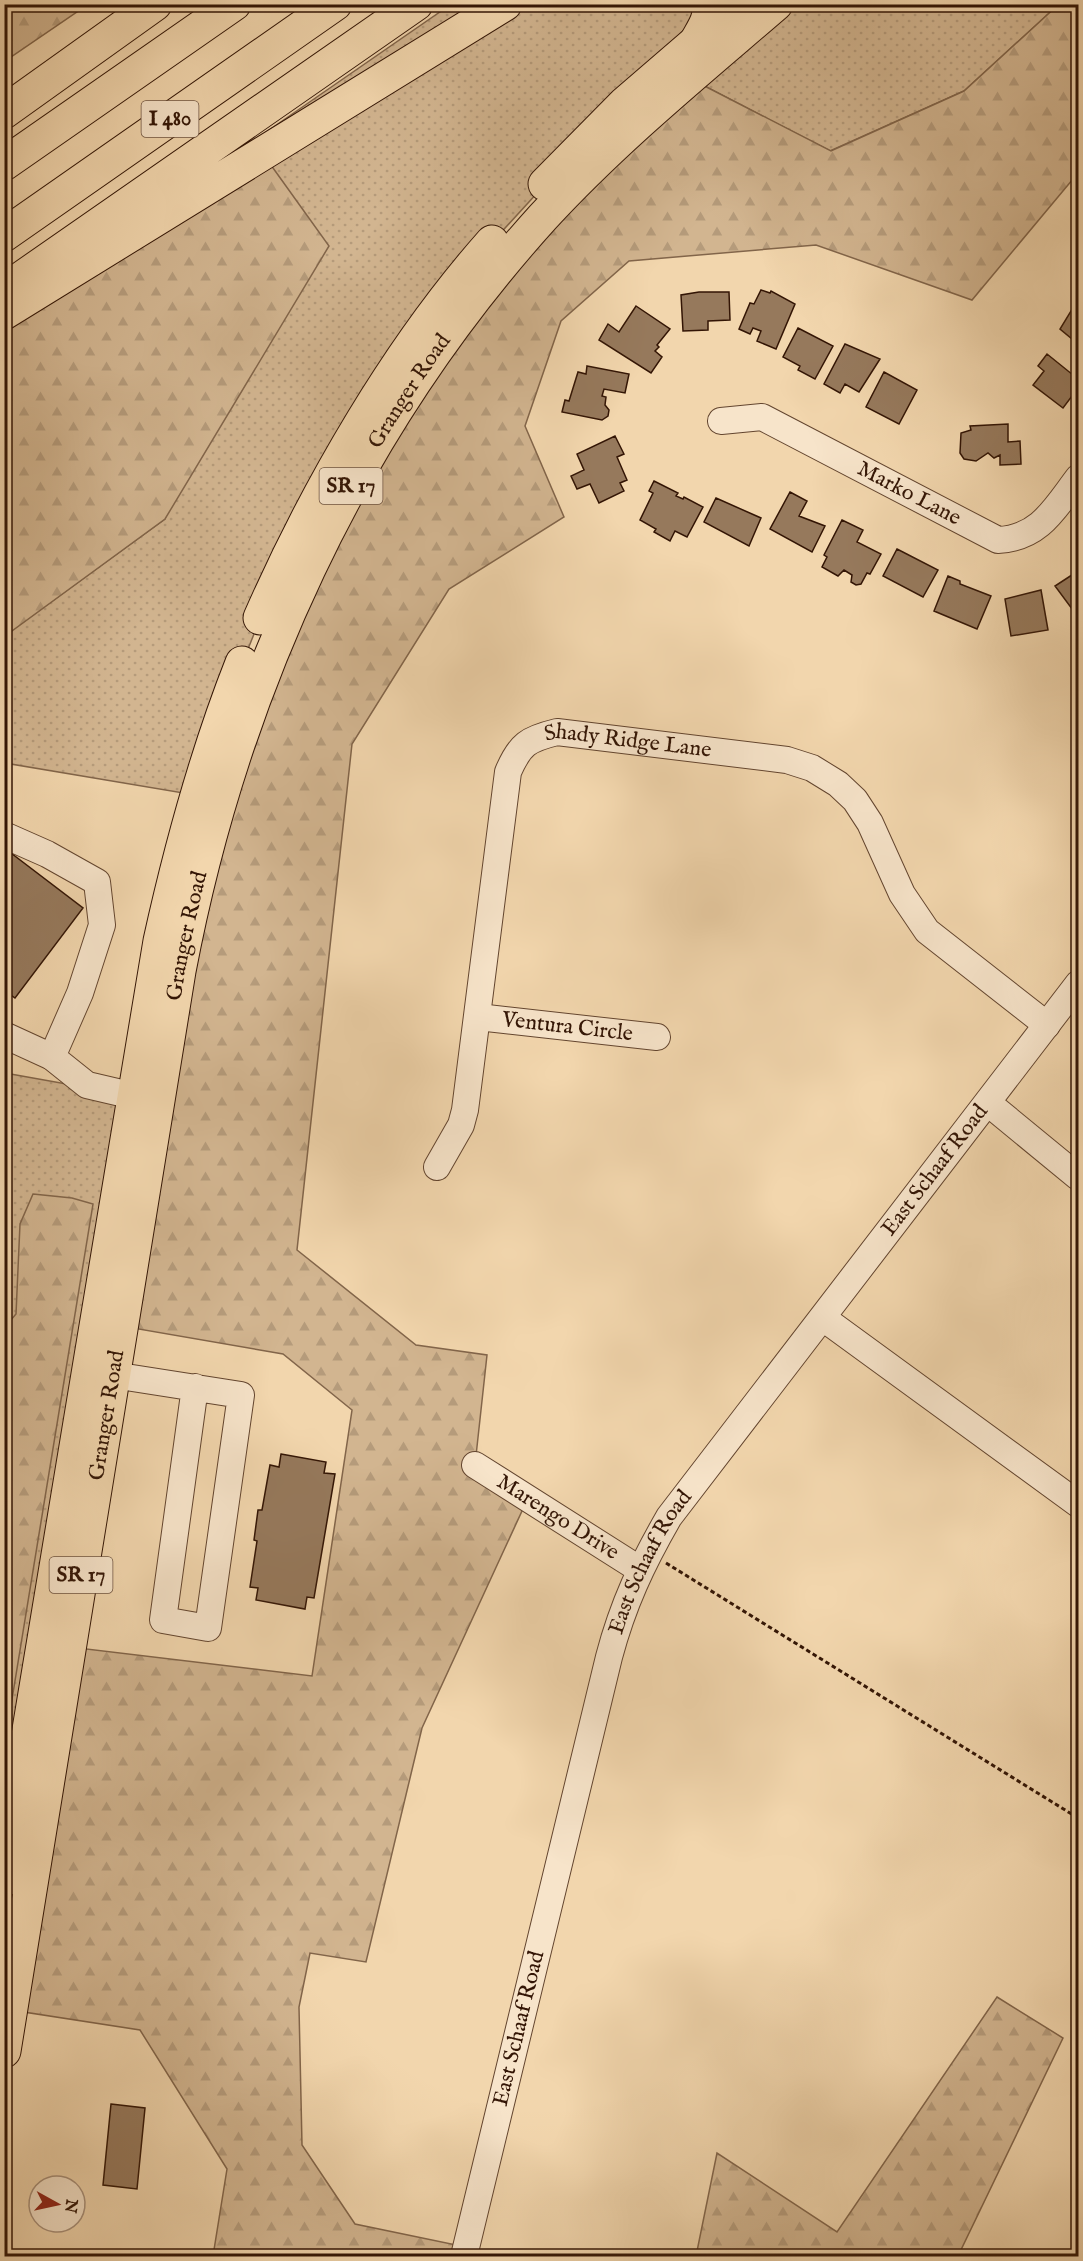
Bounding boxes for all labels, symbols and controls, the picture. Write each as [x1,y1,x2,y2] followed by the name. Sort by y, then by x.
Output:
[142,101,198,137] road number: I 480
[362,328,458,454] street label: Granger Road
[852,455,966,532] street label: Marko Lane
[320,468,382,504] road number: SR 17
[541,718,713,765] street label: Shady Ridge Lane
[160,868,214,1003] street label: Granger Road
[500,1006,634,1048] street label: Ventura Circle
[876,1099,995,1242] street label: East Schaaf Road
[83,1348,131,1482] street label: Granger Road
[491,1468,624,1567] street label: Marengo Drive
[602,1484,699,1638] street label: East Schaaf Road
[50,1557,112,1593] road number: SR 17
[487,1948,551,2109] street label: East Schaaf Road
[27,2174,87,2234] north arrow
[59,2197,81,2214] text: N

